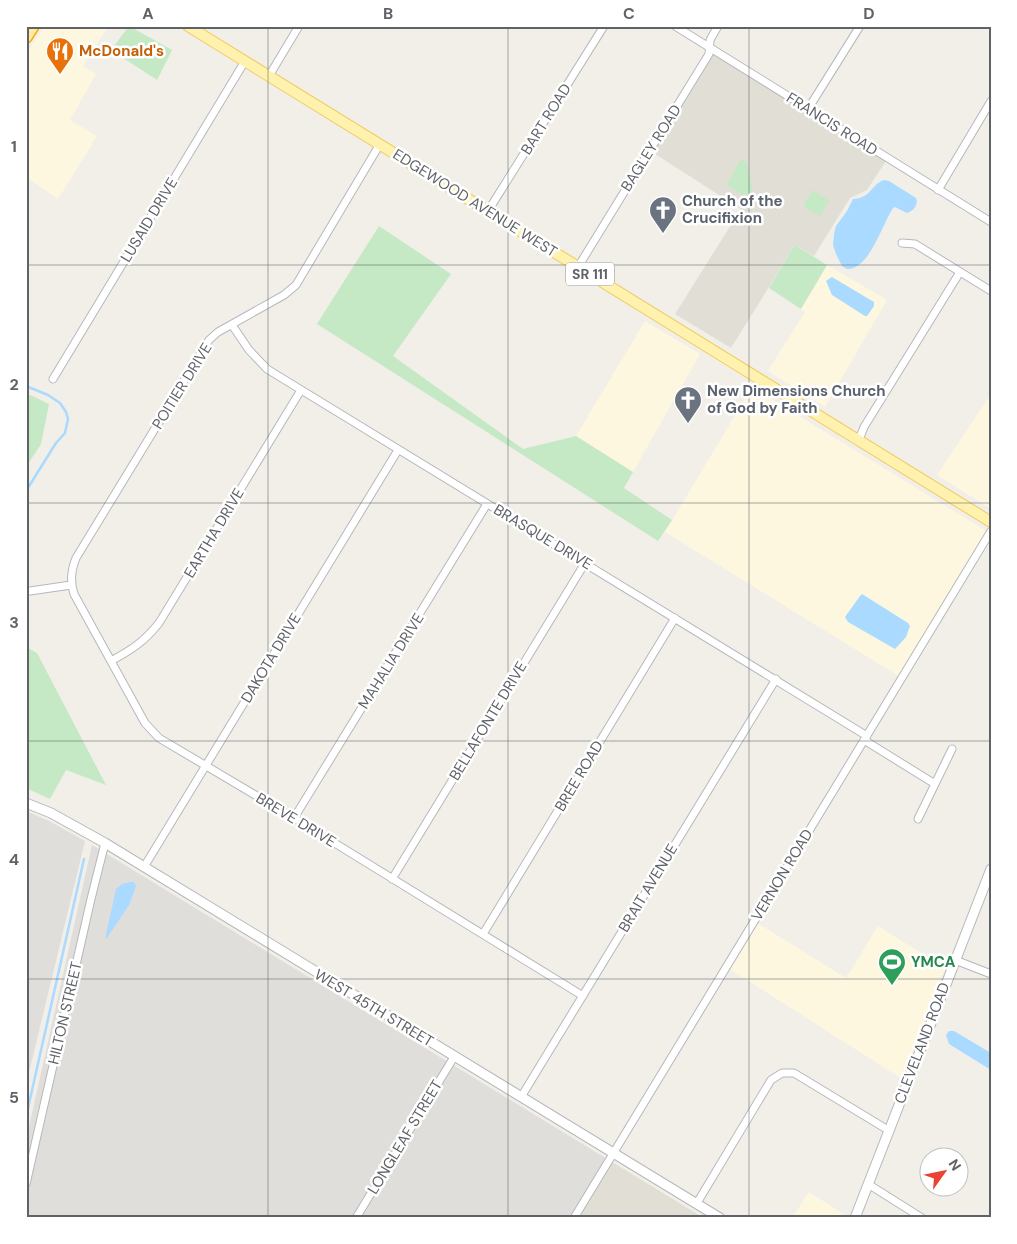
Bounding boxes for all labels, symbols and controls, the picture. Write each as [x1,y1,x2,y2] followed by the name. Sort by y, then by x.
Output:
[142,3,154,24] text: A
[383,3,393,24] text: B
[623,3,635,24] text: C
[863,3,875,24] text: D
[45,36,75,75] restaurant icon: McDonald's
[79,41,164,61] place label: McDonald's
[516,80,576,158] street label: BART ROAD
[782,88,882,160] street label: FRANCIS ROAD
[616,101,686,195] street label: BAGLEY ROAD
[11,136,17,157] text: 1
[389,144,561,262] street label: EDGEWOOD AVENUE WEST
[116,174,182,266] street label: LUSAID DRIVE
[682,191,783,228] place label: Church of the Crucifixion
[648,195,678,234] church icon: Church of the Crucifixion
[566,262,614,286] road number: SR 111
[147,339,217,433] street label: POITIER DRIVE
[9,374,19,395] text: 2
[707,381,886,418] place label: New Dimensions Church of God by Faith
[673,385,703,424] church icon: New Dimensions Church of God by Faith
[179,484,249,582] street label: EARTHA DRIVE
[490,500,596,574] street label: BRASQUE DRIVE
[236,609,306,707] street label: DAKOTA DRIVE
[354,609,428,713] street label: MAHALIA DRIVE
[9,612,19,633] text: 3
[445,658,531,784] street label: BELLAFONTE DRIVE
[550,737,608,815] street label: BREE ROAD
[252,788,340,852] street label: BREVE DRIVE
[747,825,817,925] street label: VERNON ROAD
[614,840,682,936] street label: BRAIT AVENUE
[9,849,19,870] text: 4
[877,947,907,986] sports icon: YMCA
[911,952,956,972] place label: YMCA
[43,960,87,1066] street label: HILTON STREET
[311,965,437,1051] street label: WEST 45TH STREET
[890,980,954,1106] street label: CLEVELAND ROAD
[363,1076,447,1198] street label: LONGLEAF STREET
[9,1087,19,1108] text: 5
[920,1146,970,1196] north arrow
[945,1156,965,1174] text: N

